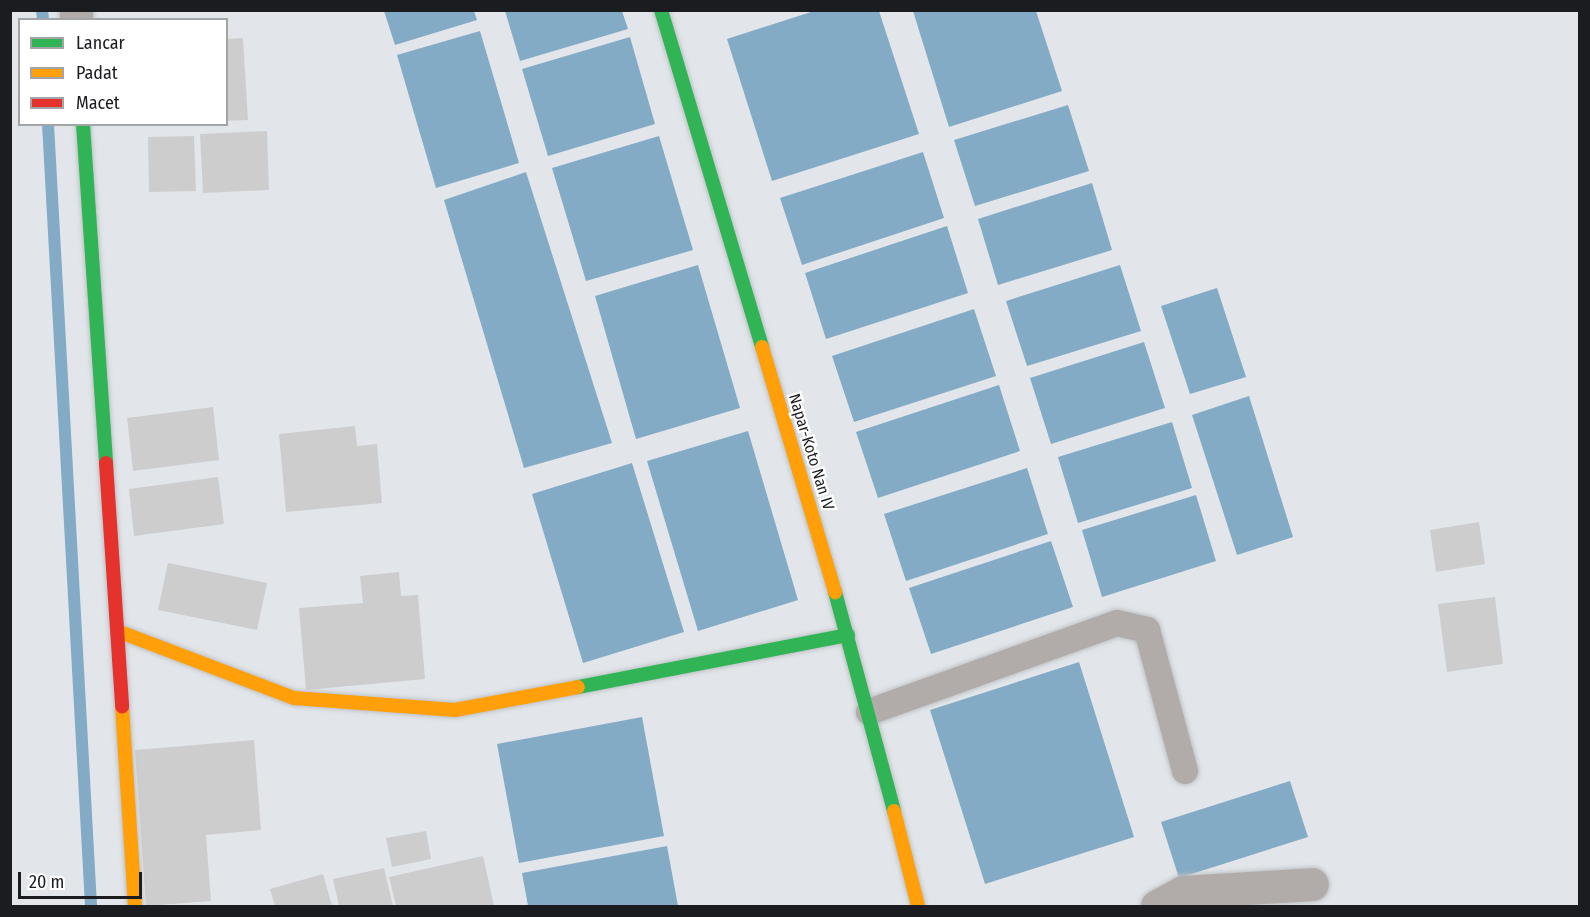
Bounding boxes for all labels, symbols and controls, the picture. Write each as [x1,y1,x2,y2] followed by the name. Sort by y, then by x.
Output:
[18,18,228,126] legend
[76,32,125,54] text: Lancar
[76,62,118,84] text: Padat
[76,92,120,114] text: Macet
[784,392,838,512] street label: Napar-Koto Nan IV
[21,860,146,898] scale bar
[29,871,64,893] text: 20 m

